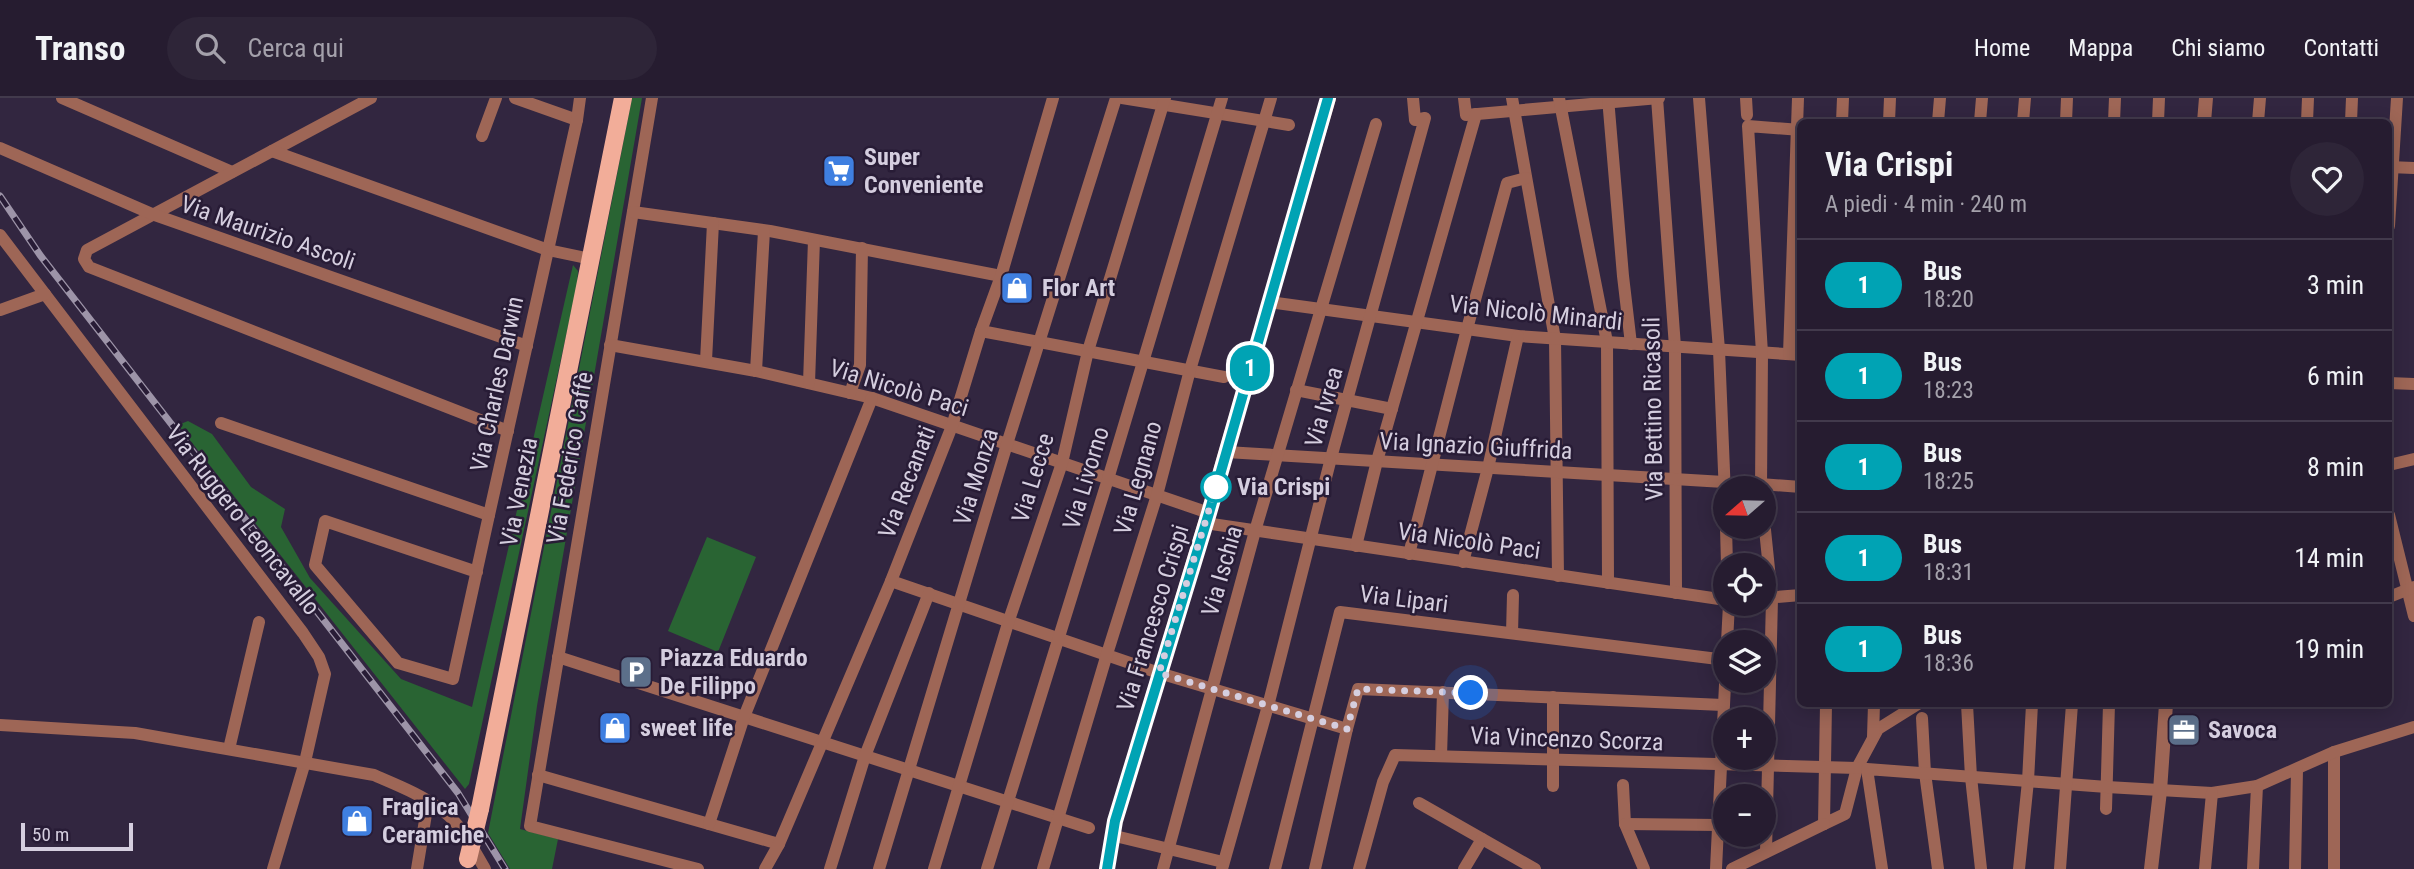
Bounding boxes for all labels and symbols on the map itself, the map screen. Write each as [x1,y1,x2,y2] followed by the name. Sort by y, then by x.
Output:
[864,143,984,199] place label: Super Conveniente
[820,152,858,190] supermarket icon: Super Conveniente
[177,190,359,276] street label: Via Maurizio Ascoli
[998,269,1036,307] shop icon: Flor Art
[1042,274,1115,302] place label: Flor Art
[1448,290,1624,336] street label: Via Nicolò Minardi
[465,294,529,474] street label: Via Charles Darwin
[1637,317,1669,501] street label: Via Bettino Ricasoli
[1227,345,1273,391] line badge: 1
[826,354,972,422] street label: Via Nicolò Paci
[1299,364,1349,450] street label: Via Ivrea
[541,370,599,546] street label: Via Federico Caffè
[1108,418,1168,538] street label: Via Legnano
[160,419,326,621] street label: Via Ruggero Leoncavallo
[873,422,941,542] street label: Via Recanati
[1057,423,1115,533] street label: Via Livorno
[948,425,1004,529] street label: Via Monza
[1379,427,1573,465] street label: Via Ignazio Giuffrida
[1006,430,1060,526] street label: Via Lecce
[495,435,543,549] street label: Via Venezia
[1201,472,1231,502] marker: Via Crispi
[1237,473,1330,501] place label: Via Crispi
[1713,476,1776,539] north arrow
[1396,517,1542,565] street label: Via Nicolò Paci
[1111,521,1195,715] street label: Via Francesco Crispi
[1196,523,1248,619] street label: Via Ischia
[1358,580,1450,618] street label: Via Lipari
[660,644,808,700] place label: Piazza Eduardo De Filippo
[617,653,655,691] parking icon: Piazza Eduardo De Filippo
[1453,675,1488,710] your location
[596,709,634,747] shop icon: sweet life
[2165,711,2203,749] office icon: Savoca
[640,714,733,742] place label: sweet life
[2208,716,2277,744] place label: Savoca
[1470,722,1664,756] street label: Via Vincenzo Scorza
[382,793,484,849] place label: Fraglica Ceramiche
[338,802,376,840] shop icon: Fraglica Ceramiche
[21,820,133,852] scale bar

